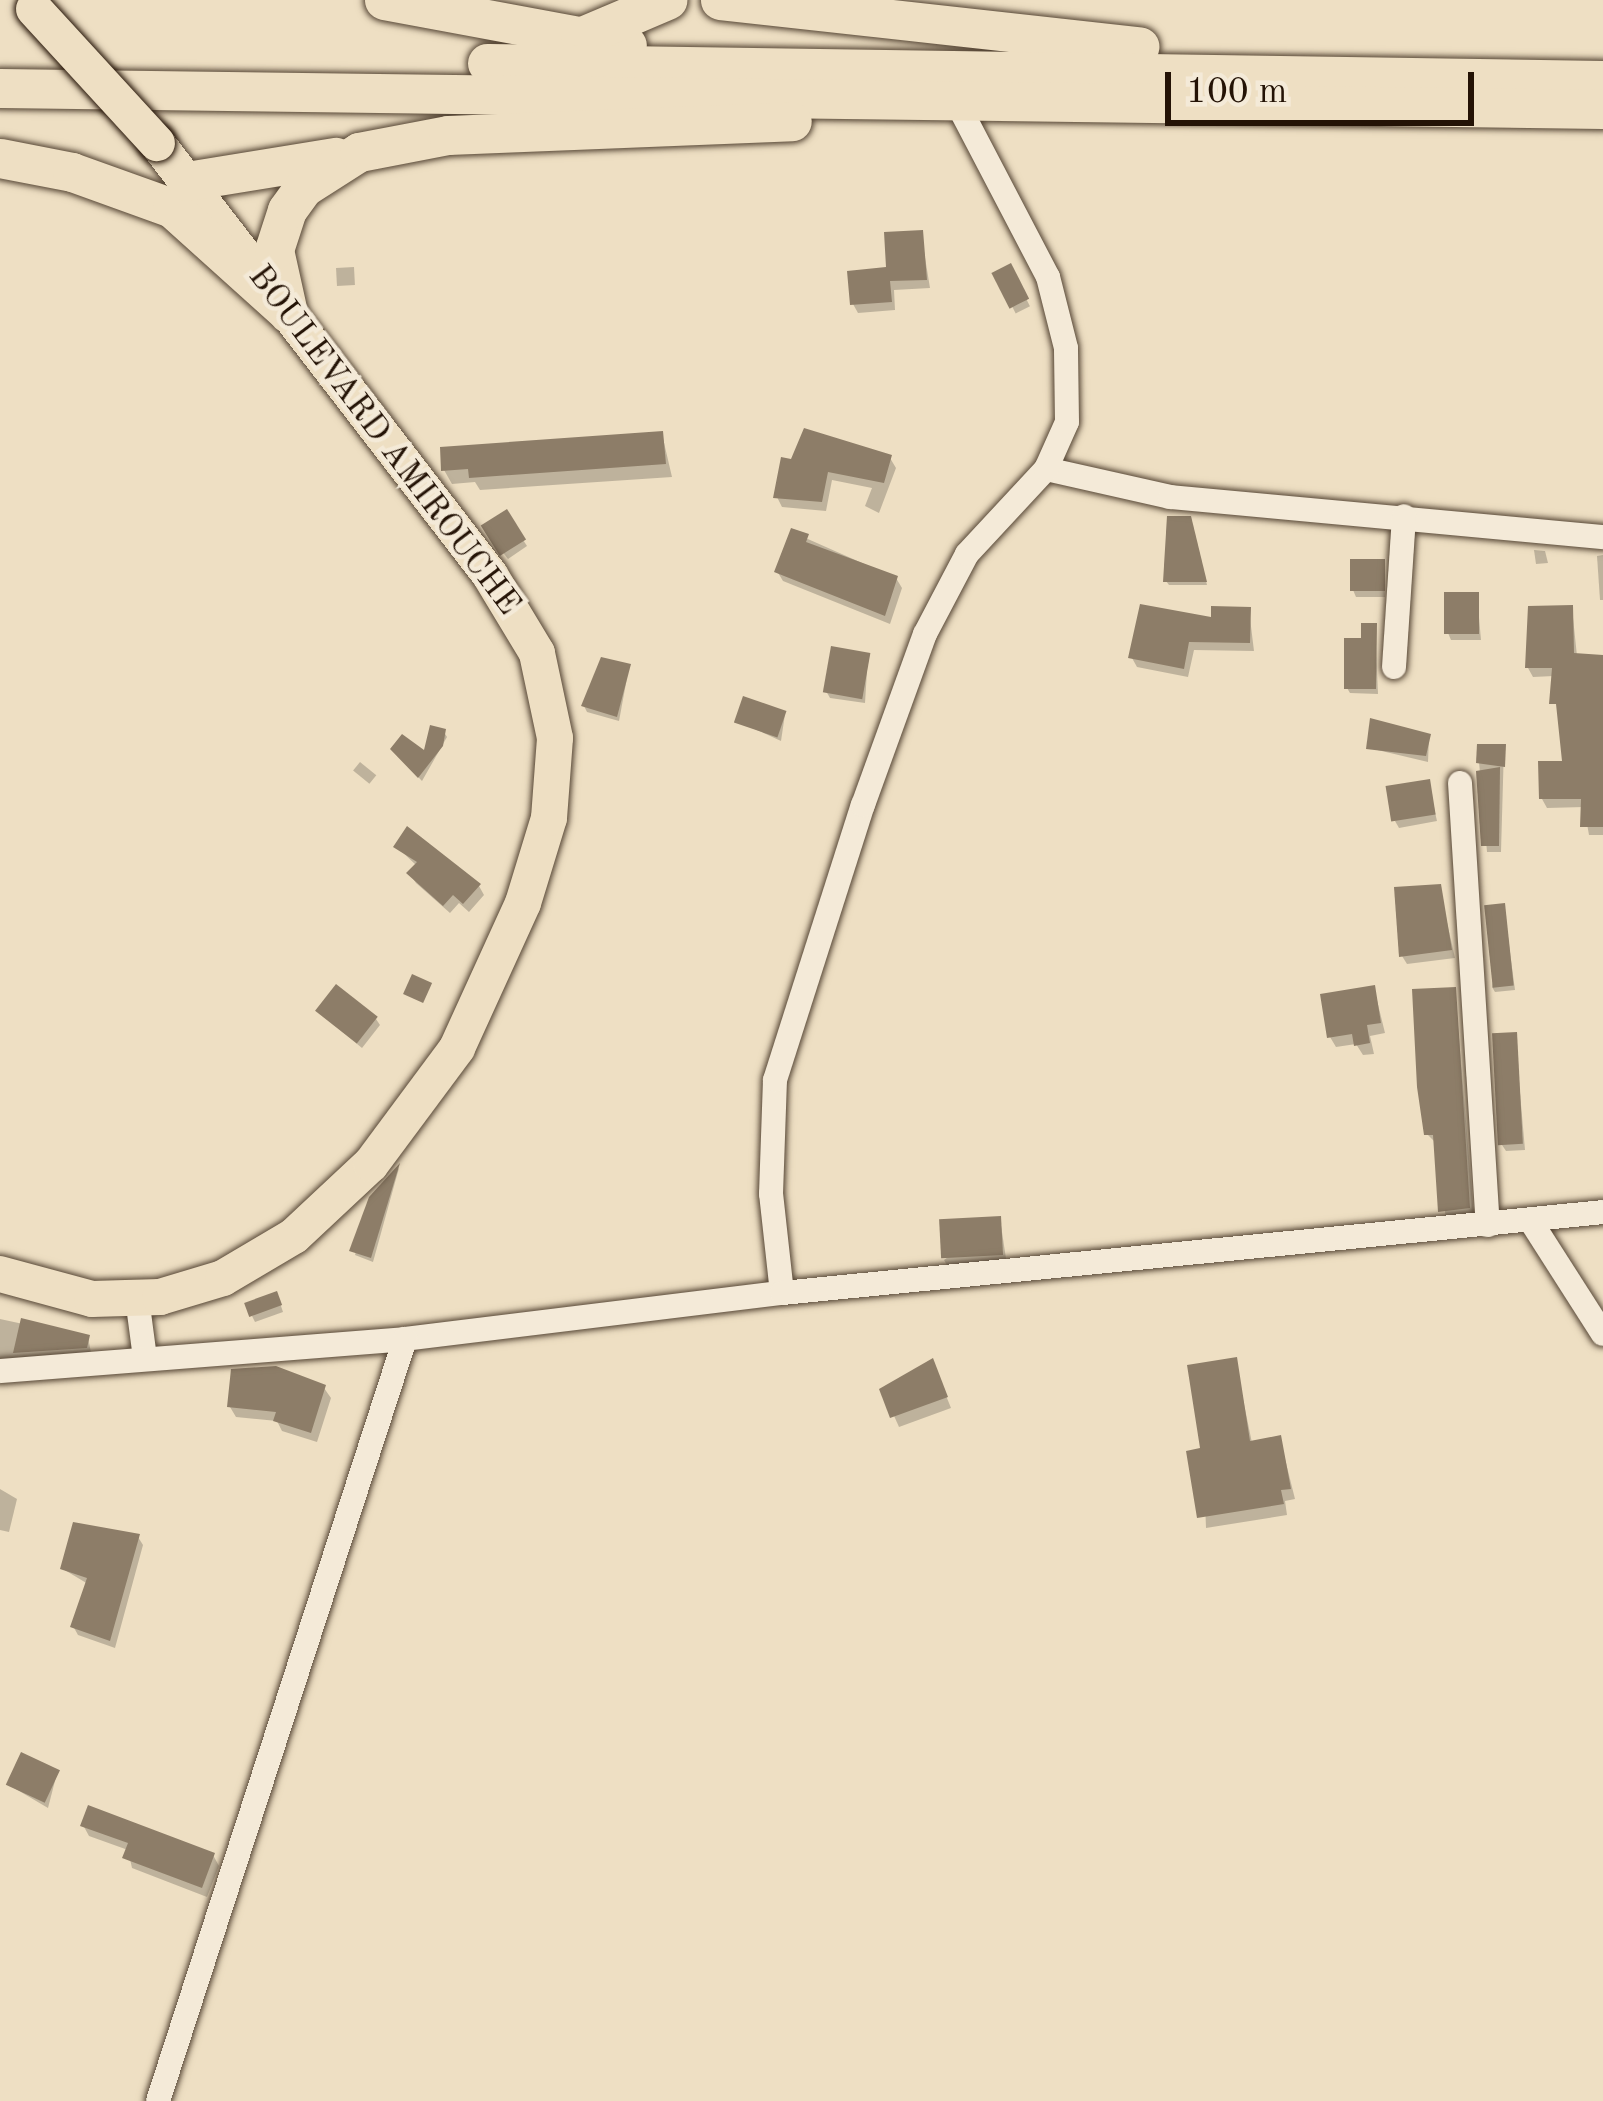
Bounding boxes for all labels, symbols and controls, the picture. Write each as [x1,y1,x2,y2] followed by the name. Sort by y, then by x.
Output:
[1171,48,1480,122] scale bar
[1186,75,1287,111] text: 100 m
[239,258,527,624] street label: BOULEVARD AMIROUCHE

